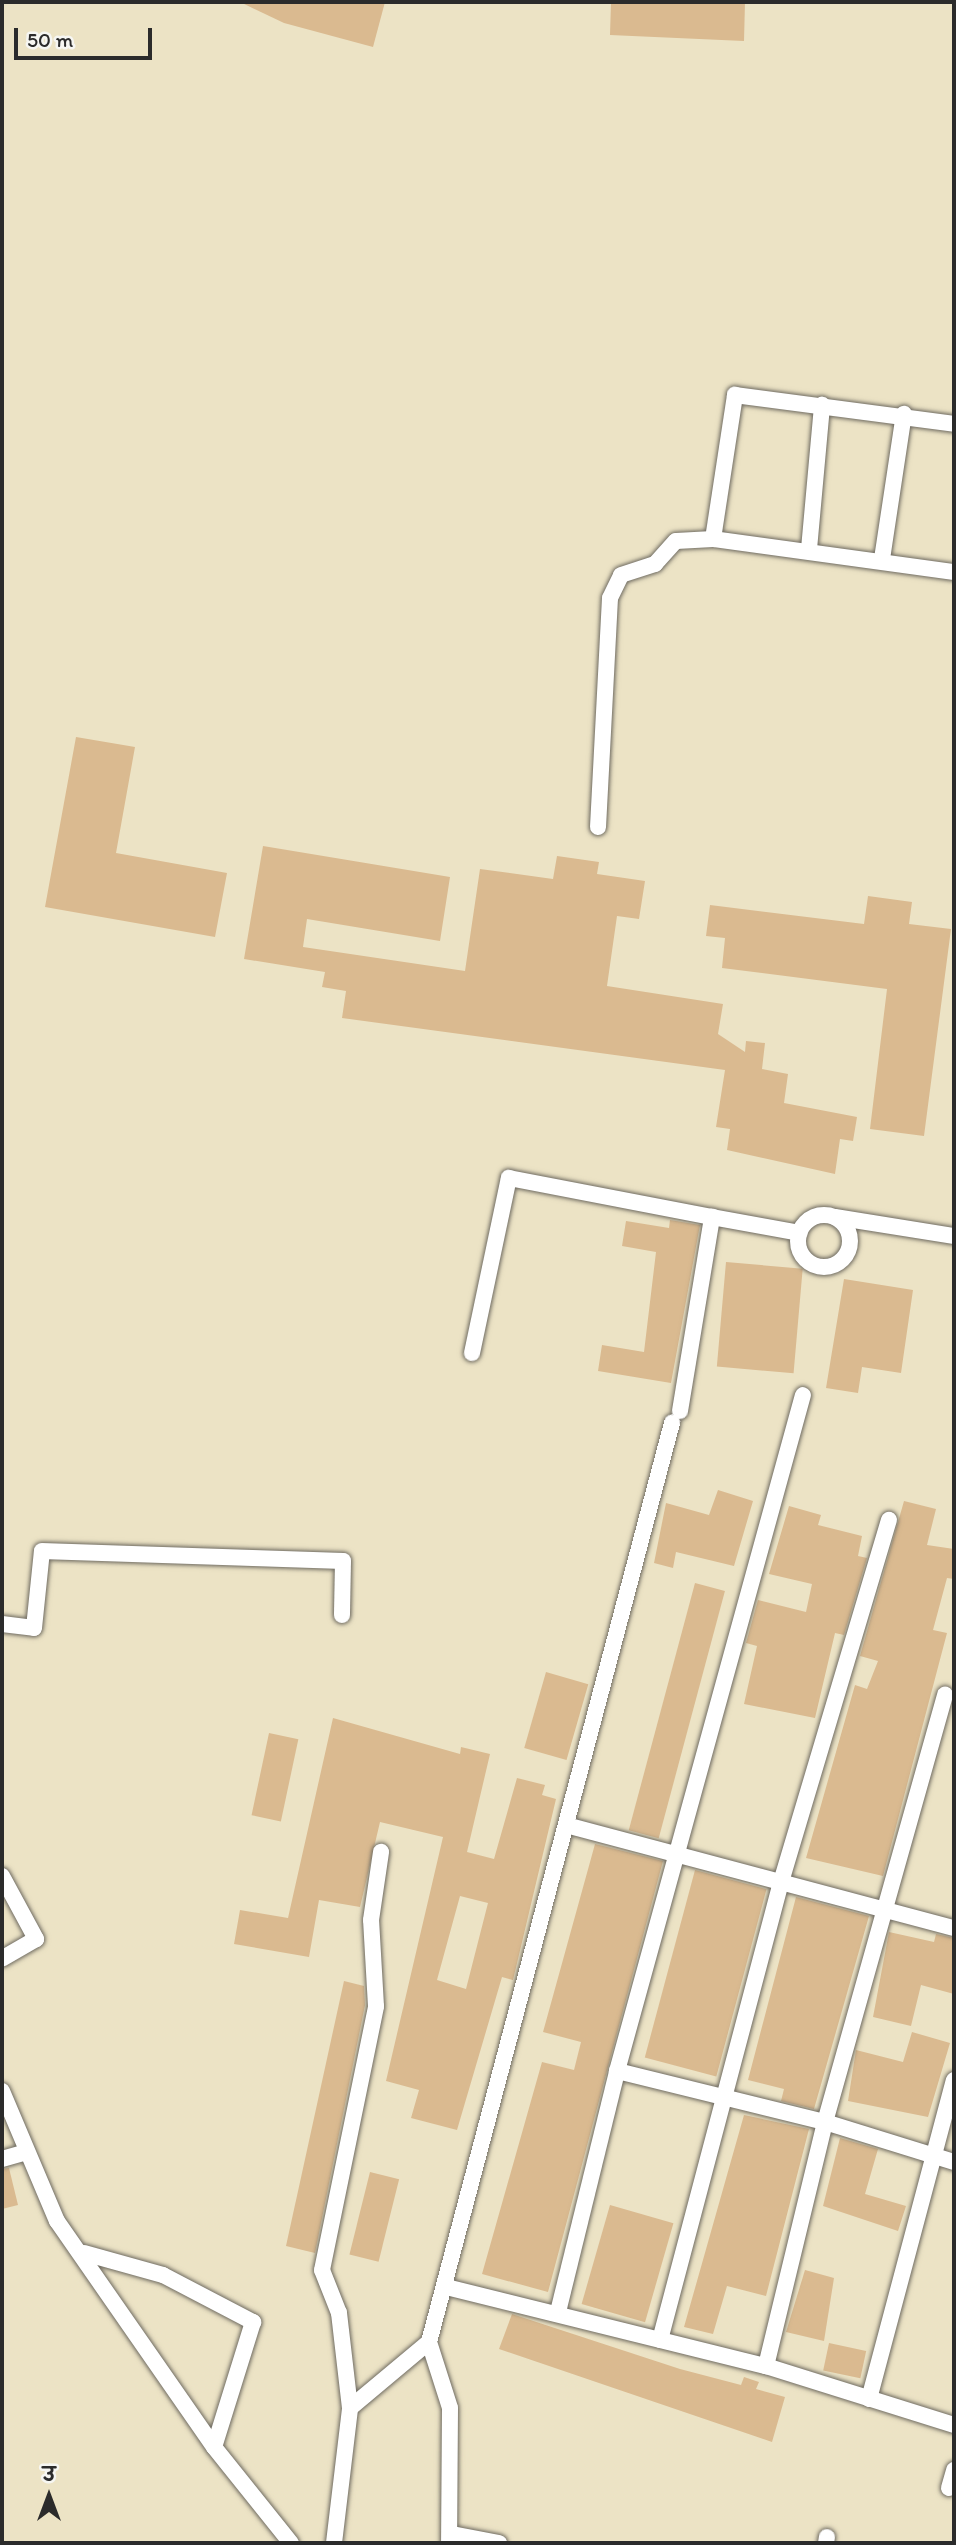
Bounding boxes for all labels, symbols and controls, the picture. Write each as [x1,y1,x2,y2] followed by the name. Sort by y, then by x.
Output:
[18,14,156,58] scale bar
[27,27,73,52] text: 50 m
[14,2461,84,2531] north arrow
[43,2463,55,2486] text: उ

